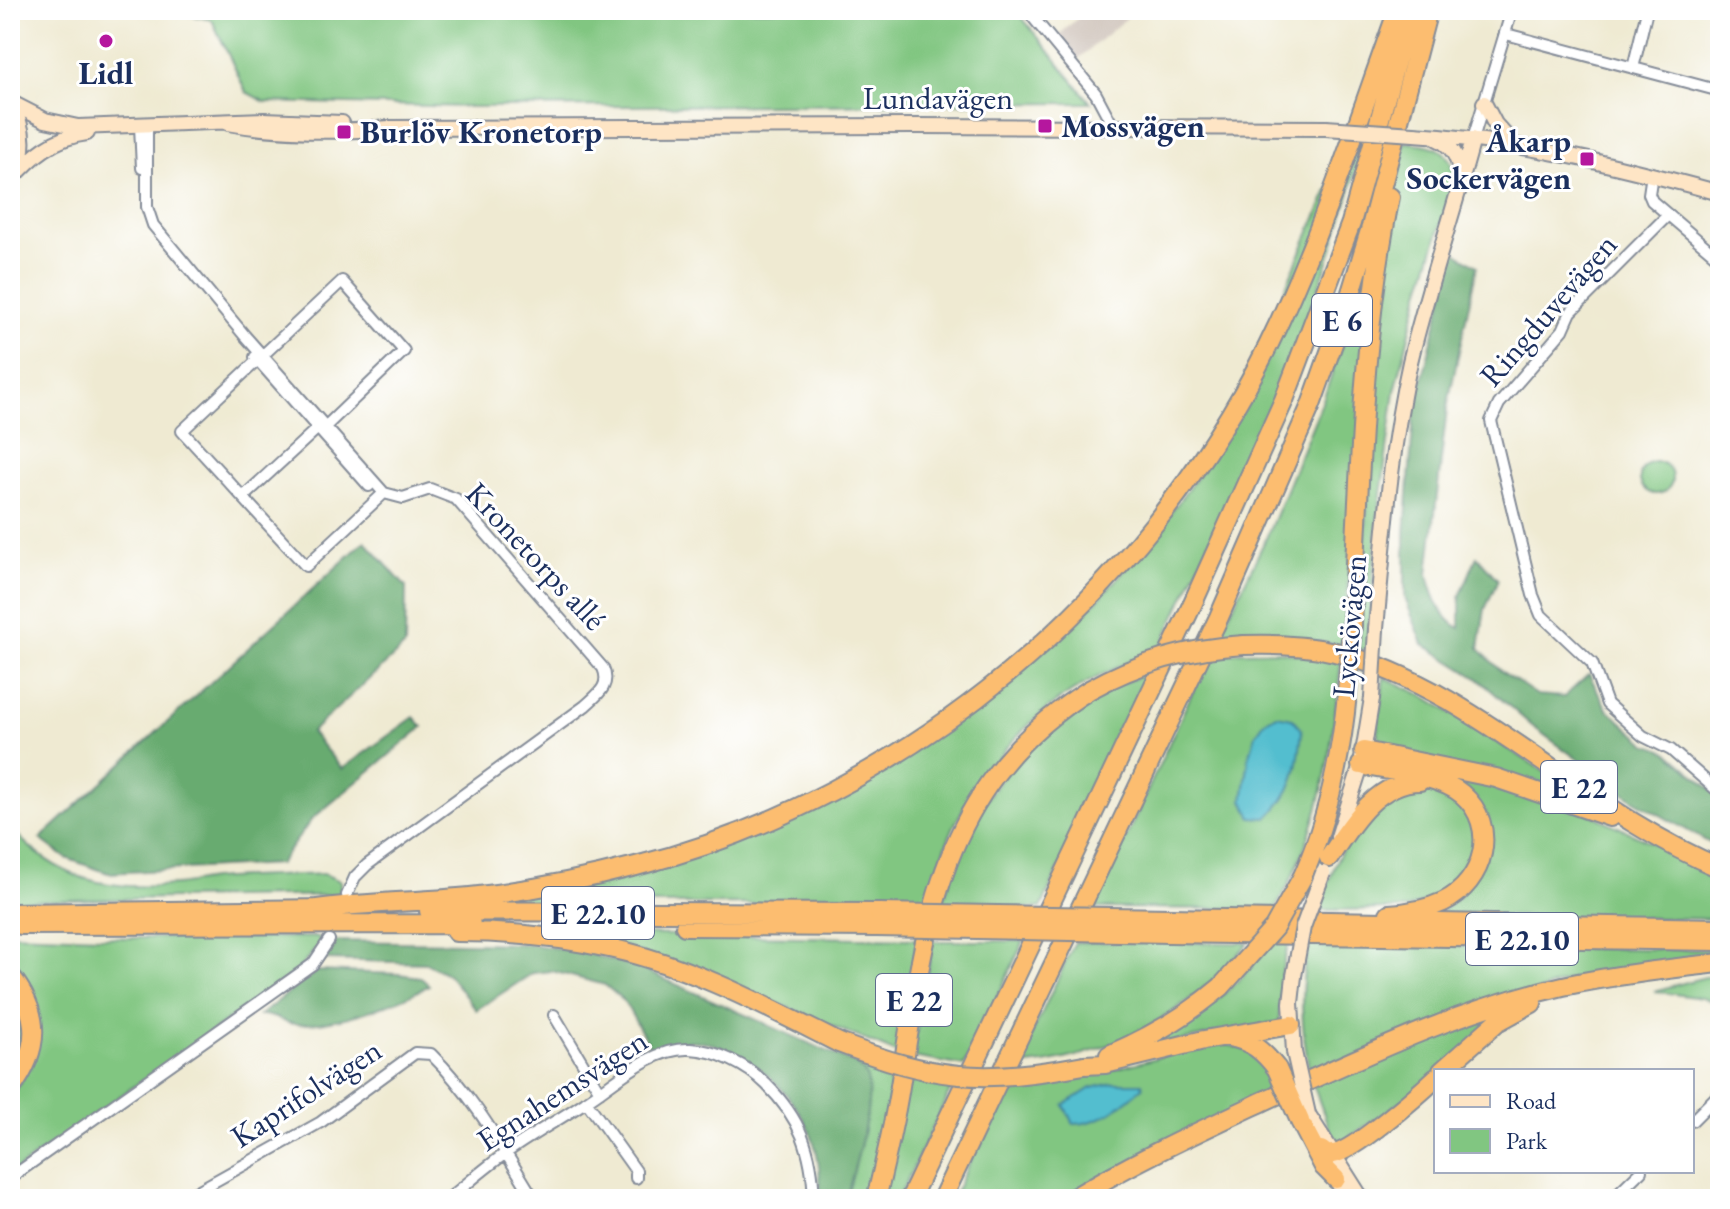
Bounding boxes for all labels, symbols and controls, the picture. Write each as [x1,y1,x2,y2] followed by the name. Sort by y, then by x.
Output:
[97,32,115,50] marker: Lidl
[78,52,134,94] place label: Lidl
[863,77,1013,119] street label: Lundavägen
[1061,105,1205,147] place label: Mossvägen
[360,111,602,153] place label: Burlöv Kronetorp
[1036,117,1054,135] marker: Mossvägen
[1406,120,1571,199] place label: Åkarp Sockervägen
[335,123,353,141] marker: Burlöv Kronetorp
[1578,150,1596,168] marker: Åkarp Sockervägen
[1470,225,1626,395] street label: Ringduvevägen
[1312,294,1372,346] road number: E 6
[456,473,616,639] street label: Kronetorps allé
[1322,553,1376,699] street label: Lyckövägen
[1541,761,1617,813] road number: E 22
[542,887,654,939] road number: E 22.10
[1466,913,1578,965] road number: E 22.10
[876,974,952,1026] road number: E 22
[469,1019,655,1161] street label: Egnahemsvägen
[223,1029,390,1157] street label: Kaprifolvägen
[1434,1069,1694,1173] legend
[1506,1085,1557,1116] text: Road
[1506,1125,1548,1156] text: Park

